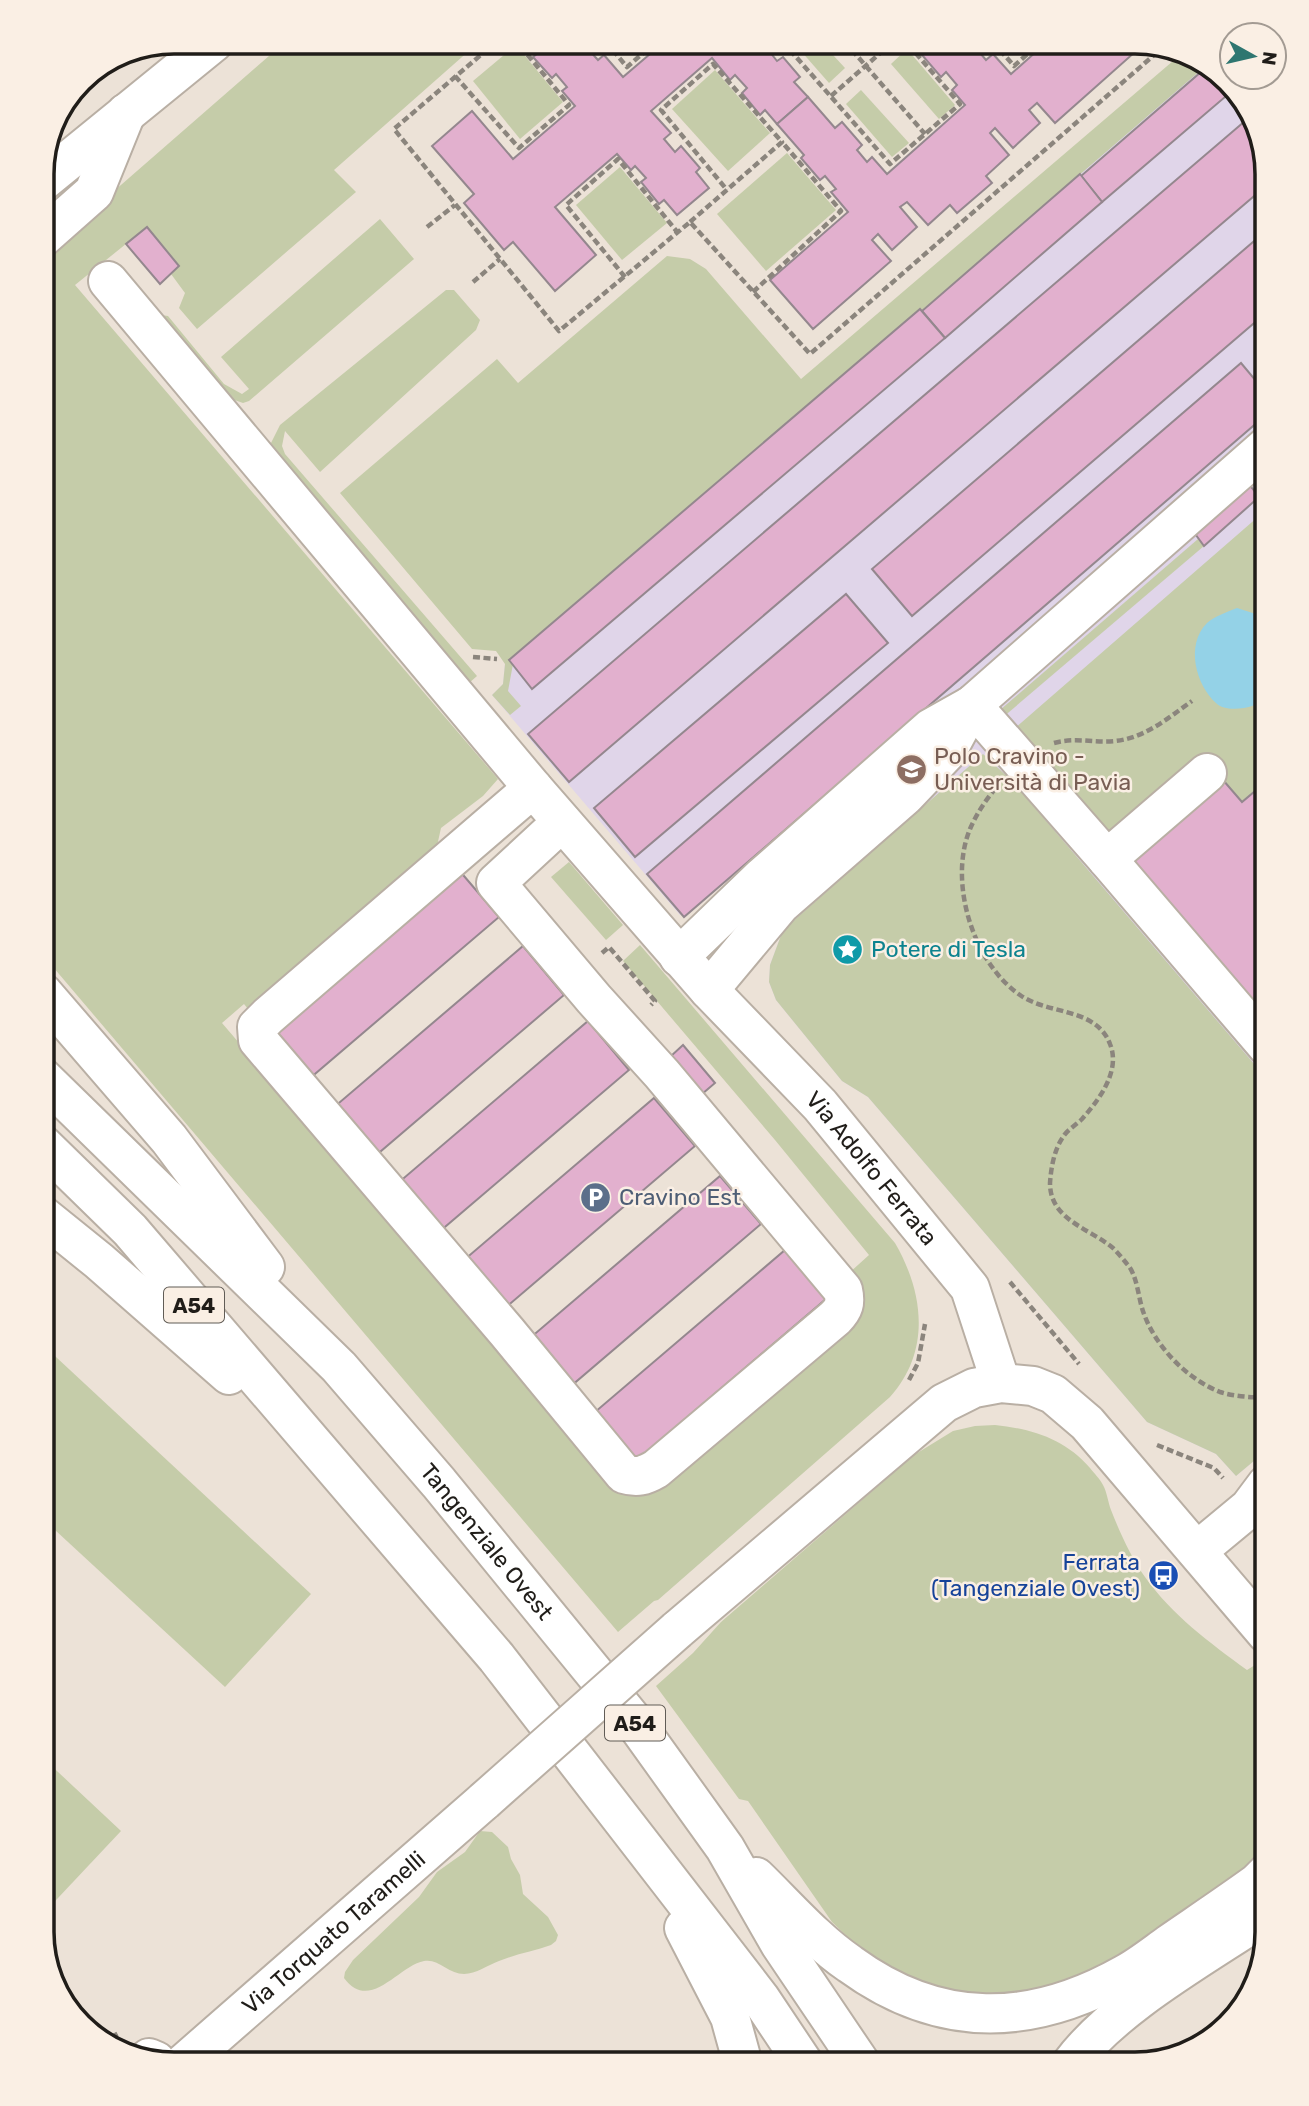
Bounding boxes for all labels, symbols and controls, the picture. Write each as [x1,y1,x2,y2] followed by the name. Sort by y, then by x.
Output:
[1218,21,1288,91] north arrow
[1257,50,1282,67] text: N
[934,742,1131,796] place label: Polo Cravino - Università di Pavia
[894,752,928,786] school or university icon: Polo Cravino - Università di Pavia
[831,932,865,966] place icon: Potere di Tesla
[871,935,1026,963] place label: Potere di Tesla
[800,1085,943,1251] street label: Via Adolfo Ferrata
[579,1180,613,1214] parking icon: Cravino Est
[619,1183,741,1211] place label: Cravino Est
[164,1288,224,1322] road number: A54
[414,1458,559,1626] street label: Tangenziale Ovest
[931,1548,1140,1602] place label: Ferrata (Tangenziale Ovest)
[1146,1558,1180,1592] bus stop icon: Ferrata (Tangenziale Ovest)
[605,1706,665,1740] road number: A54
[236,1845,431,2020] street label: Via Torquato Taramelli

